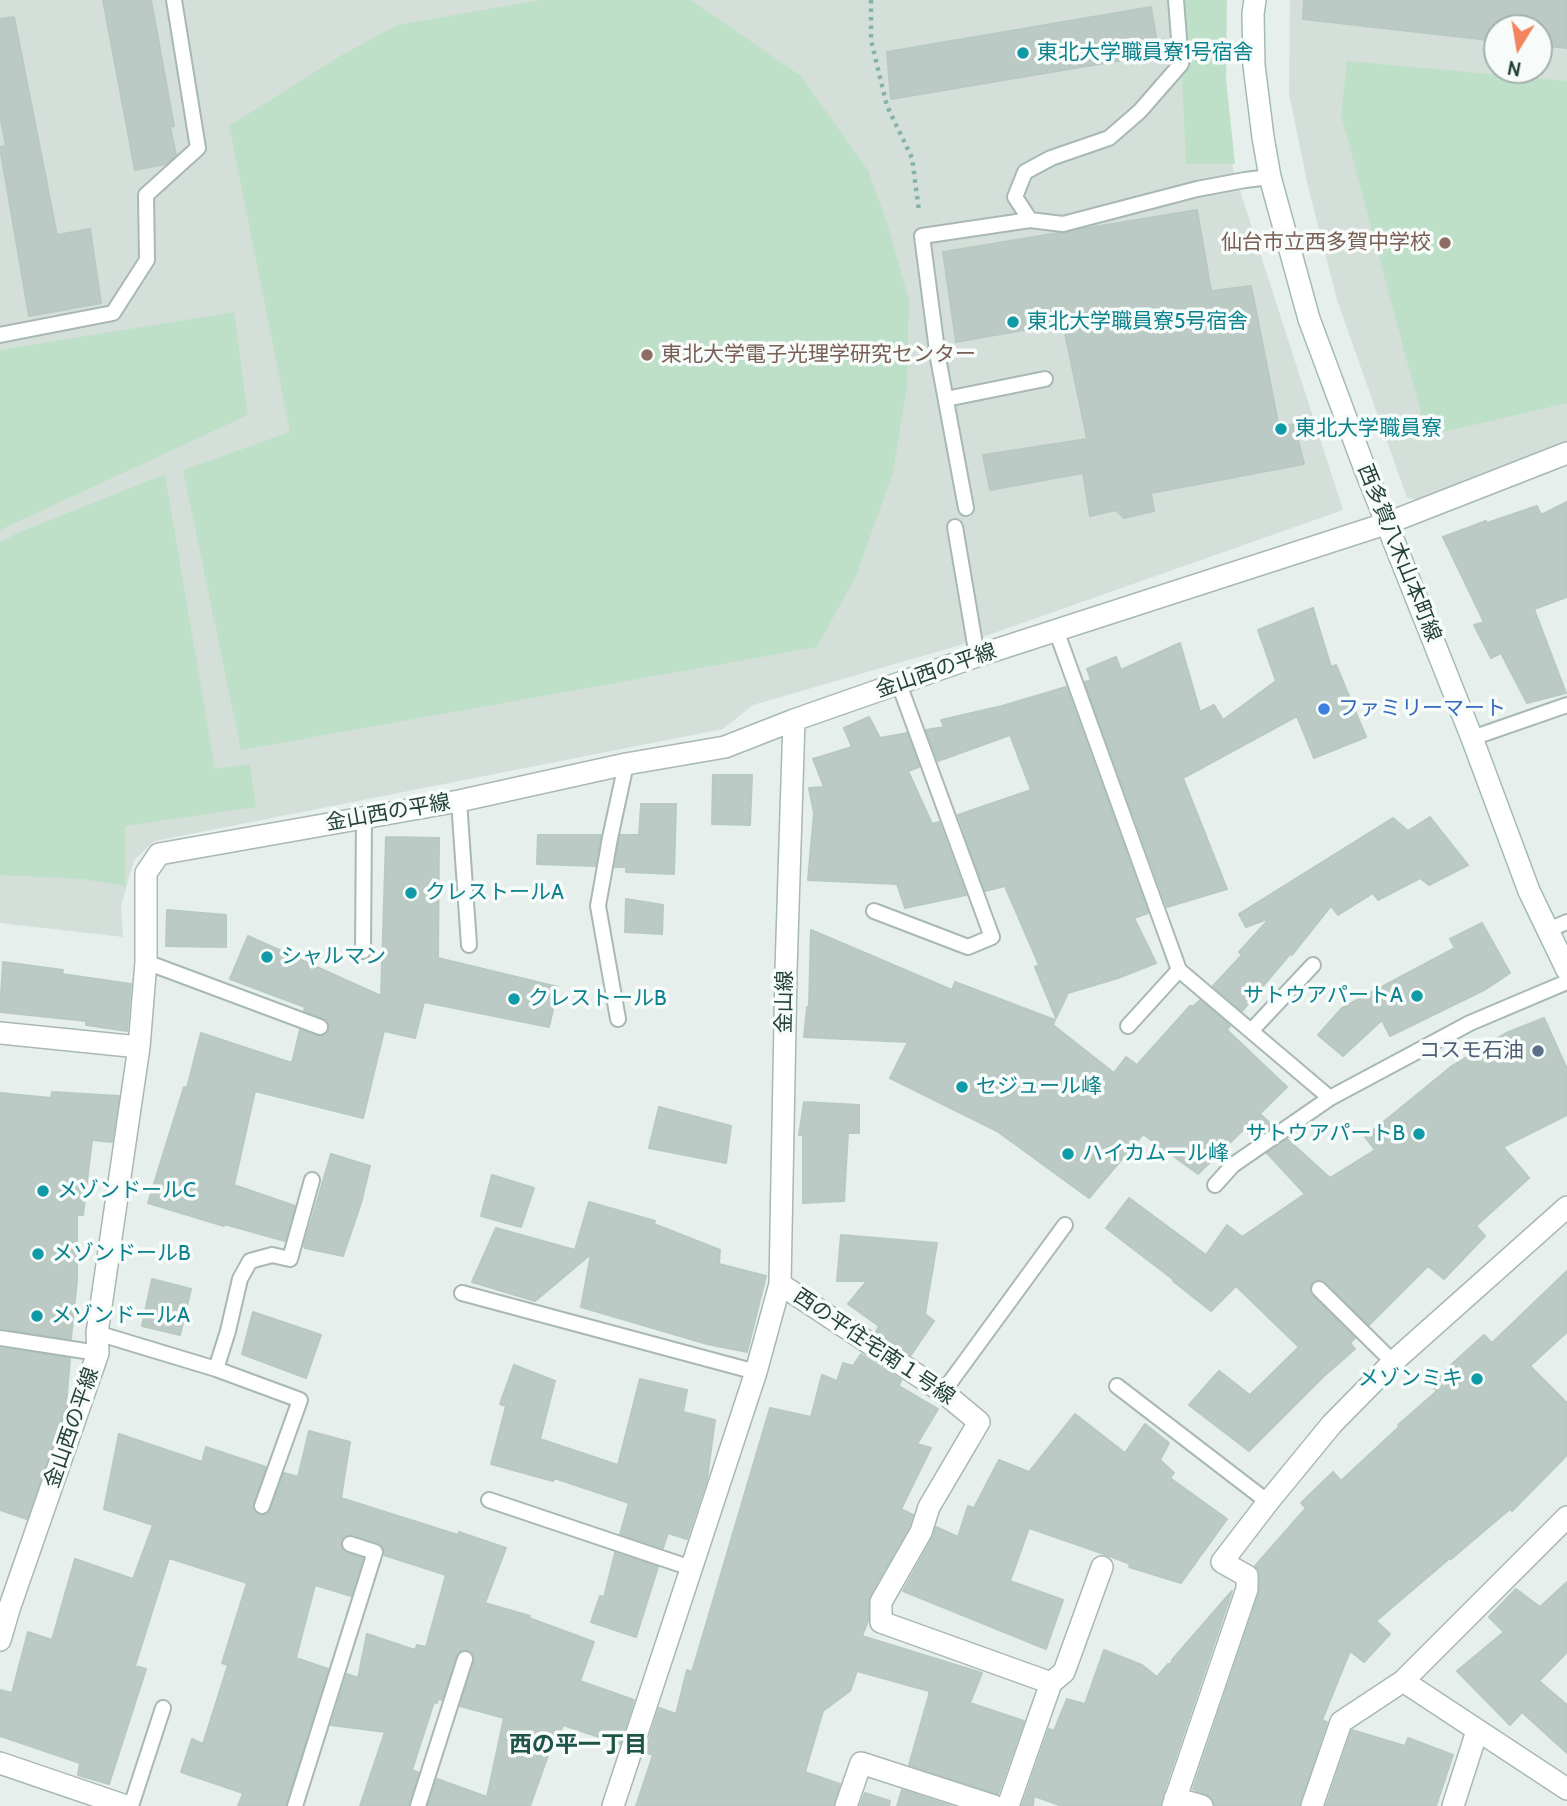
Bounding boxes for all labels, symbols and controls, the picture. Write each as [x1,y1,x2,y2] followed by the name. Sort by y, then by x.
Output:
[1483,14,1553,84] north arrow
[1037,40,1254,66] place label: 東北大学職員寮1号宿舎
[1015,45,1031,61] marker: 東北大学職員寮1号宿舎
[1505,56,1523,81] text: N
[1221,230,1431,256] place label: 仙台市立西多賀中学校
[1437,235,1453,251] marker: 仙台市立西多賀中学校
[1027,309,1248,335] place label: 東北大学職員寮5号宿舎
[1005,314,1021,330] marker: 東北大学職員寮5号宿舎
[661,342,976,368] place label: 東北大学電子光理学研究センター
[639,347,655,363] marker: 東北大学電子光理学研究センター
[1295,416,1442,442] place label: 東北大学職員寮
[1273,421,1289,437] marker: 東北大学職員寮
[1352,461,1446,645] street label: 西多賀八木山本町線
[872,639,1000,703] street label: 金山西の平線
[1338,696,1506,722] place label: ファミリーマート
[1316,701,1332,717] marker: ファミリーマート
[324,790,452,836] street label: 金山西の平線
[425,880,564,906] place label: クレストールA
[403,885,419,901] marker: クレストールA
[281,944,386,970] place label: シャルマン
[259,949,275,965] marker: シャルマン
[772,970,798,1034] street label: 金山線
[1243,983,1403,1009] place label: サトウアパートA
[528,986,667,1012] place label: クレストールB
[1409,988,1425,1004] marker: サトウアパートA
[506,991,522,1007] marker: クレストールB
[1419,1038,1524,1064] place label: コスモ石油
[1530,1043,1546,1059] marker: コスモ石油
[976,1074,1102,1100] place label: セジュール峰
[954,1079,970,1095] marker: セジュール峰
[1245,1121,1405,1147] place label: サトウアパートB
[1411,1126,1427,1142] marker: サトウアパートB
[1082,1141,1229,1167] place label: ハイカムール峰
[1060,1146,1076,1162] marker: ハイカムール峰
[57,1178,196,1204] place label: メゾンドールC
[35,1183,51,1199] marker: メゾンドールC
[52,1241,191,1267] place label: メゾンドールB
[30,1246,46,1262] marker: メゾンドールB
[789,1284,959,1410] street label: 西の平住宅南１号線
[51,1303,190,1329] place label: メゾンドールA
[29,1308,45,1324] marker: メゾンドールA
[40,1364,104,1492] street label: 金山西の平線
[1358,1366,1463,1392] place label: メゾンミキ
[1469,1371,1485,1387] marker: メゾンミキ
[509,1731,647,1759] district label: 西の平一丁目

